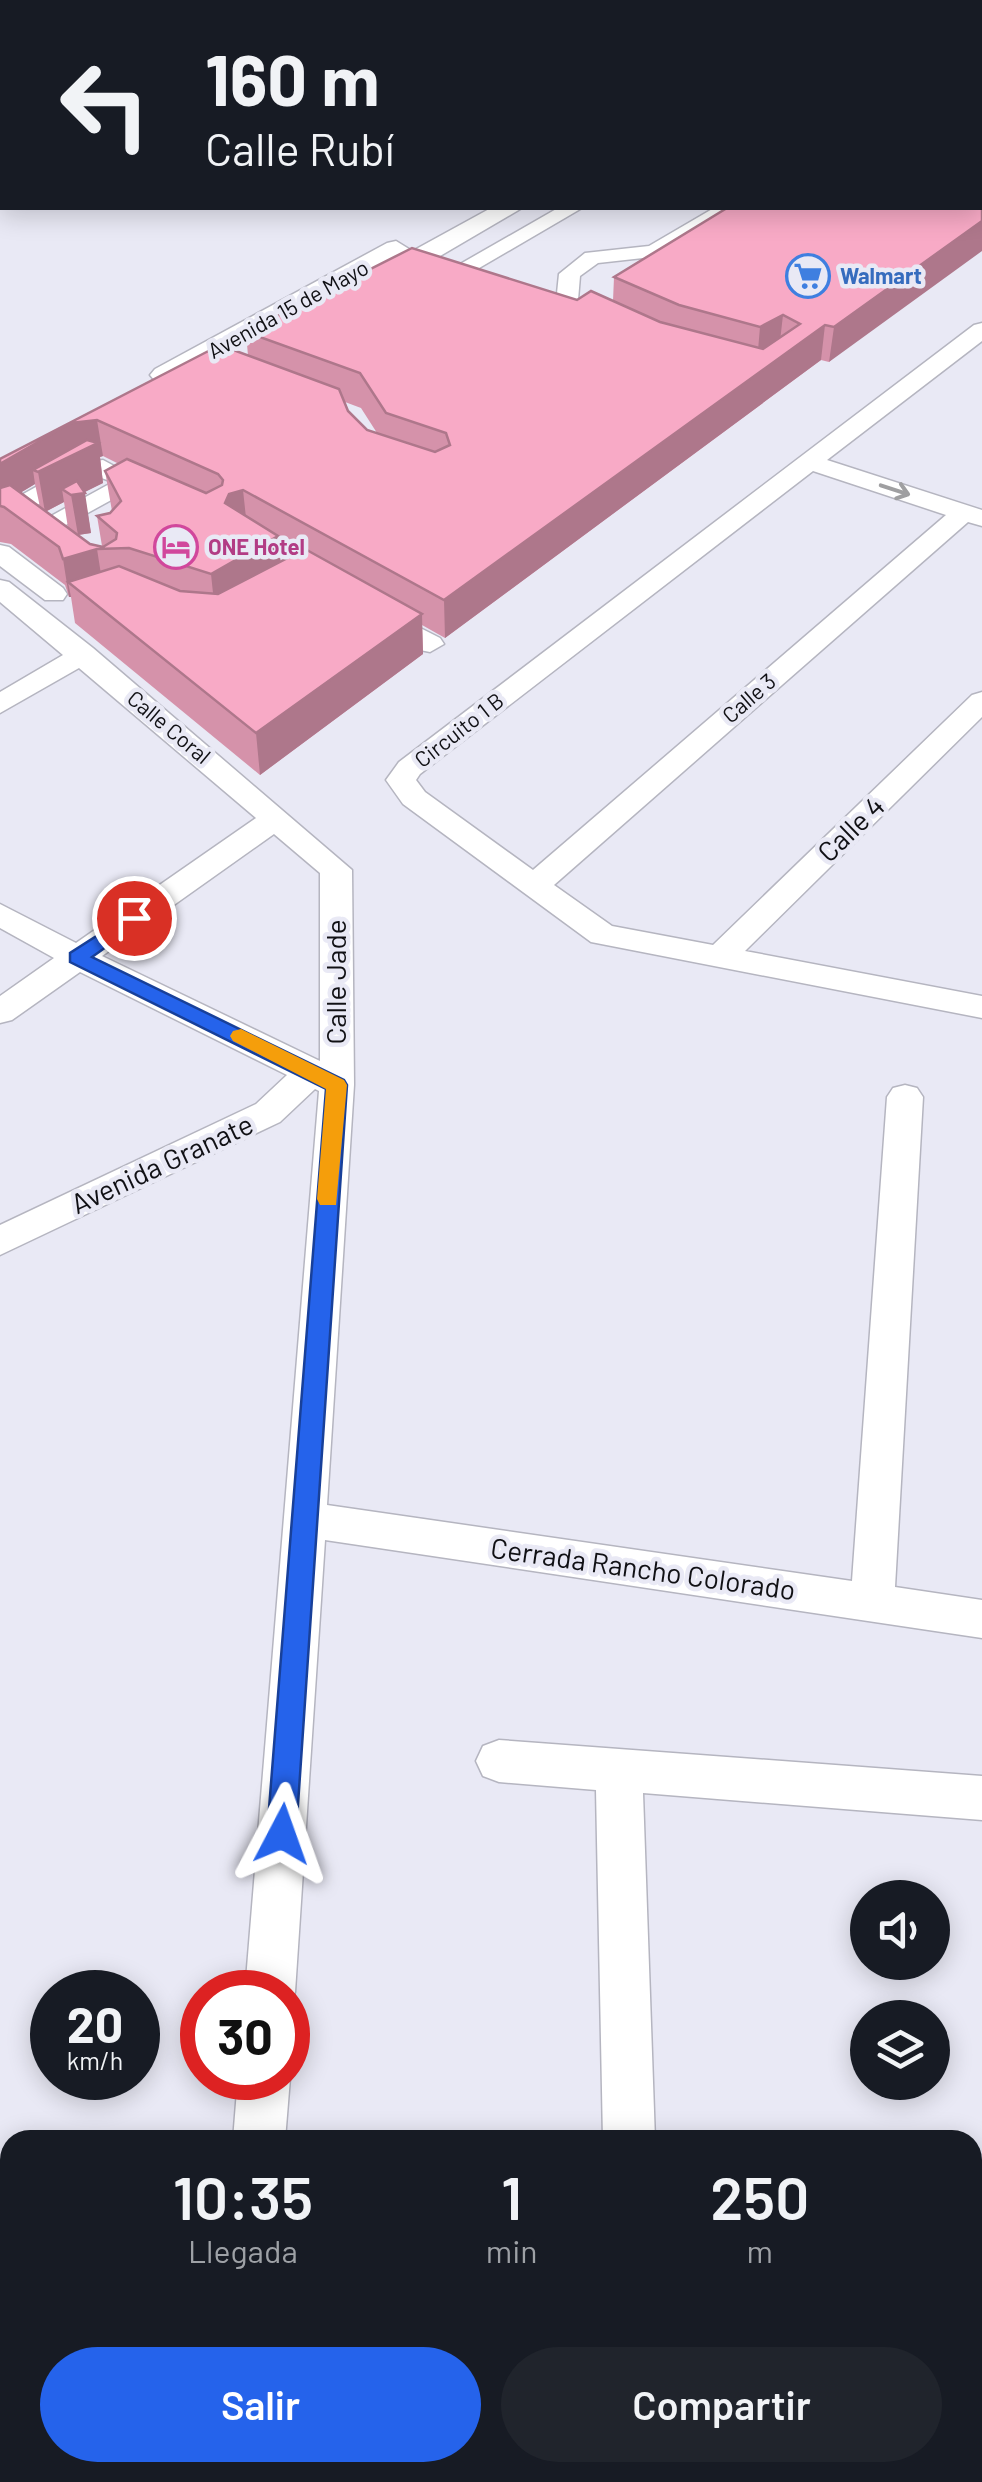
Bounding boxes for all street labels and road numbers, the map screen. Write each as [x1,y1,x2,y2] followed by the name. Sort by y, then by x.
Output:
[203,253,372,363] street label: Avenida 15 de Mayo
[716,667,780,727] street label: Calle 3
[123,684,216,768] street label: Calle Coral
[409,686,508,772] street label: Circuito 1 B
[810,788,891,868] street label: Calle 4
[318,919,352,1045] street label: Calle Jade
[65,1106,258,1220] street label: Avenida Granate
[489,1530,798,1606] street label: Cerrada Rancho Colorado

